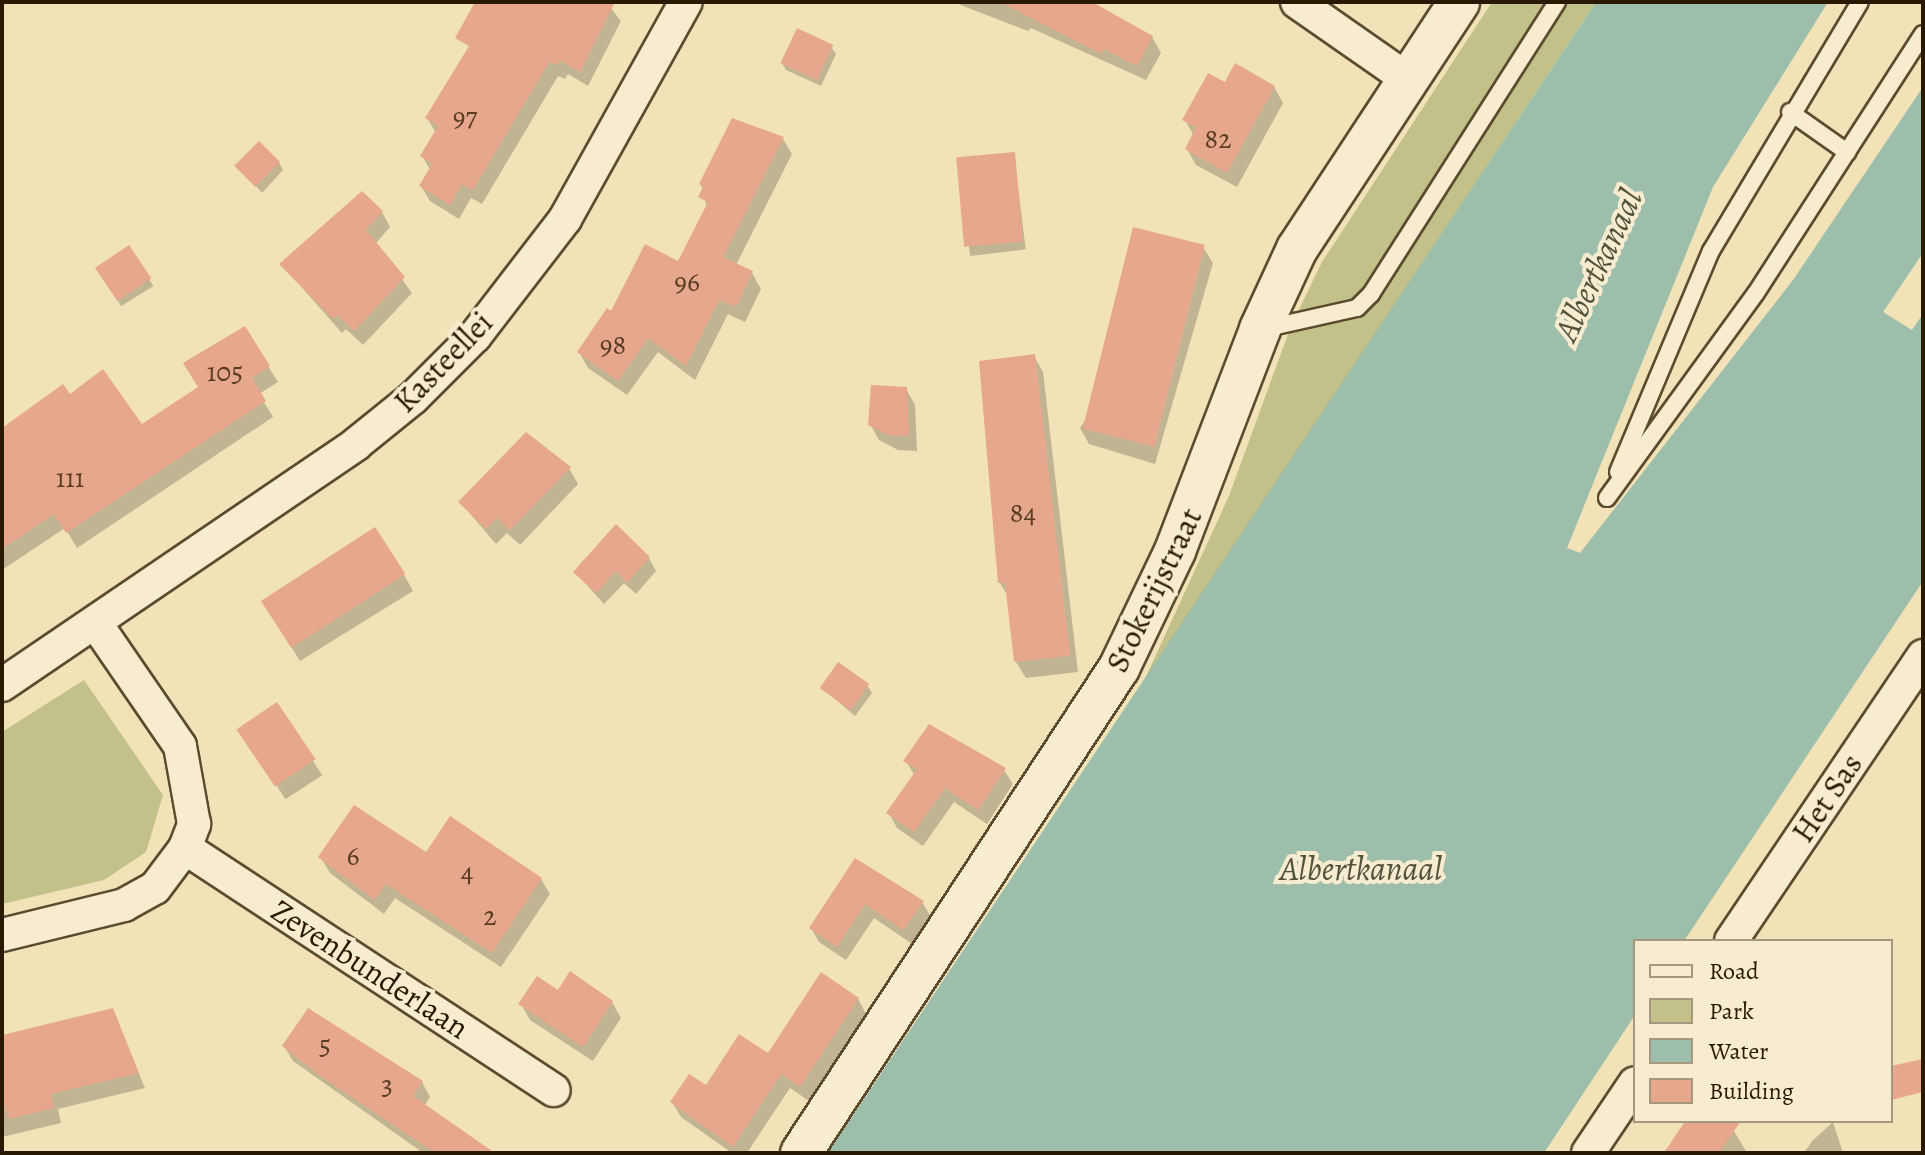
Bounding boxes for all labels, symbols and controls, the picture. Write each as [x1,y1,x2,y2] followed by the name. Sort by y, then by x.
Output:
[453,100,477,134] house number: 97
[1205,122,1231,156] house number: 82
[1545,183,1651,347] water label: Albertkanaal
[674,265,700,299] house number: 96
[386,303,500,421] street label: Kasteellei
[600,328,626,362] house number: 98
[207,355,243,389] house number: 105
[56,461,84,495] house number: 111
[1010,496,1036,530] house number: 84
[1098,502,1210,678] street label: Stokerijstraat
[1783,746,1871,850] street label: Het Sas
[347,839,359,873] house number: 6
[1280,849,1442,889] water label: Albertkanaal
[461,855,473,889] house number: 4
[264,891,476,1047] street label: Zevenbunderlaan
[483,899,497,933] house number: 2
[1633,939,1893,1123] legend
[1709,955,1759,987] text: Road
[1709,995,1754,1027] text: Park
[319,1028,331,1062] house number: 5
[1709,1035,1769,1067] text: Water
[381,1068,393,1102] house number: 3
[1709,1075,1794,1107] text: Building

